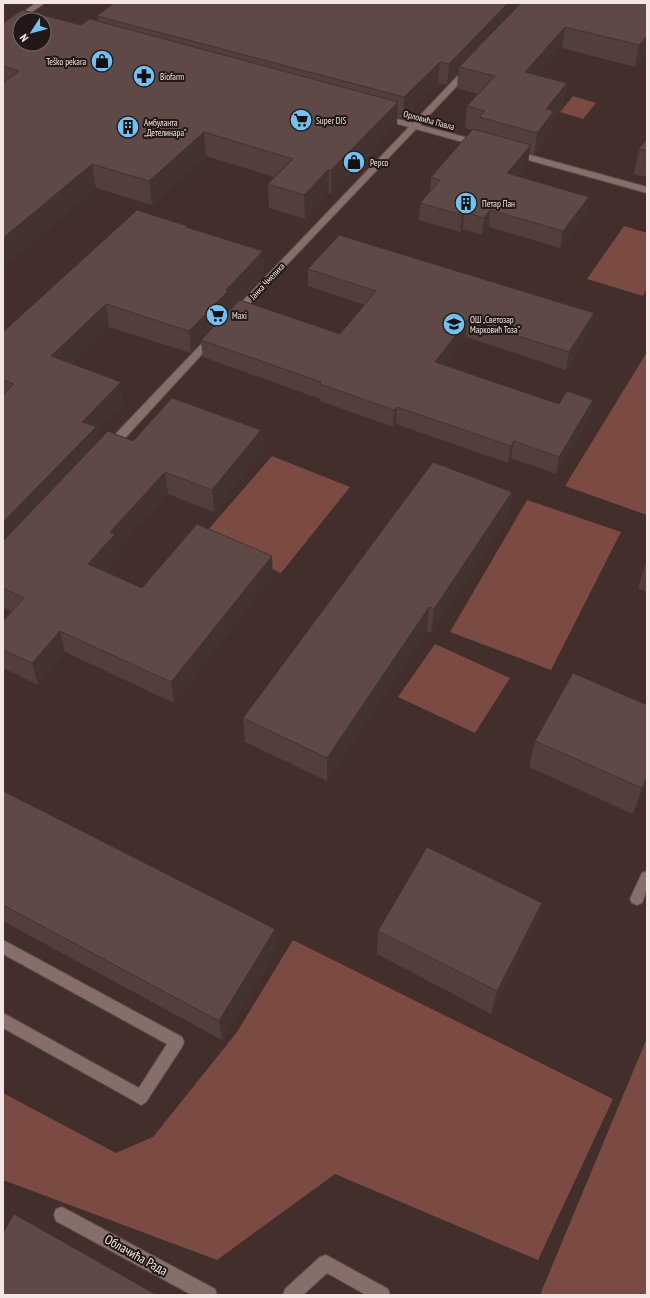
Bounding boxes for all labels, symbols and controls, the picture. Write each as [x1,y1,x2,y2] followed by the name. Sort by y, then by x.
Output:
[12,12,52,52] north arrow
[16,31,31,44] text: N
[89,48,115,74] shop icon: Teško pekara
[46,56,86,67] place label: Teško pekara
[131,63,157,89] pharmacy icon: Biofarm
[160,71,184,82] place label: Biofarm
[288,107,314,133] supermarket icon: Super DIS
[402,108,456,132] street label: Орловића Павла
[115,114,141,140] building icon: Амбуланта „Детелинара”
[316,115,347,126] place label: Super DIS
[144,117,187,138] place label: Амбуланта „Детелинара”
[341,149,367,175] shop icon: Pepco
[370,157,388,168] place label: Pepco
[453,190,479,216] building icon: Петар Пан
[482,198,515,209] place label: Петар Пан
[247,260,287,302] street label: Јанка Чмелика
[204,302,230,328] supermarket icon: Maxi
[232,310,247,321] place label: Maxi
[441,311,467,337] school or university icon: ОШ „Светозар Марковић Тоза”
[470,314,521,335] place label: ОШ „Светозар Марковић Тоза”
[101,1231,171,1279] street label: Облачића Рада

